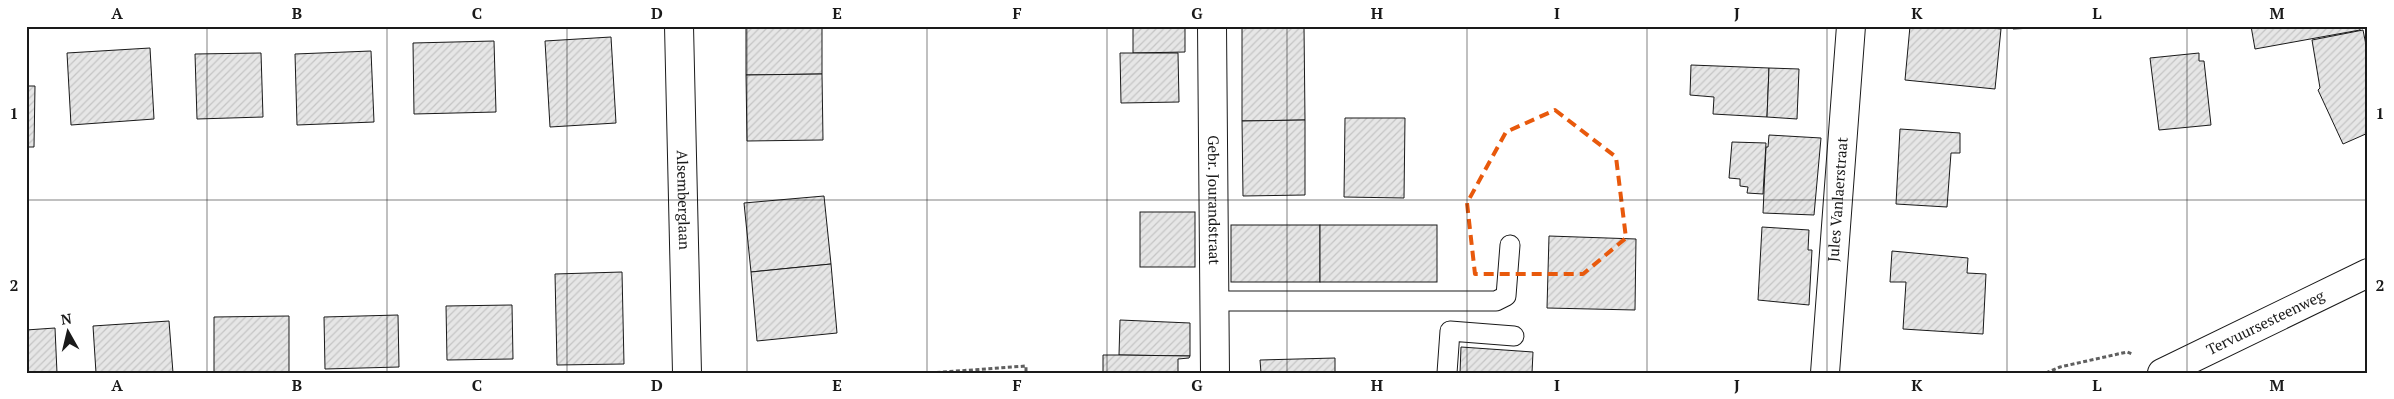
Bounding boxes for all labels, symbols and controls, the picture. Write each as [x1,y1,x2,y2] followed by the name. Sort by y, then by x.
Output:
[111,2,123,24] text: A
[292,2,302,24] text: B
[472,2,482,24] text: C
[651,2,663,24] text: D
[832,2,842,24] text: E
[1012,2,1022,24] text: F
[1191,2,1203,24] text: G
[1371,2,1383,24] text: H
[1554,2,1560,24] text: I
[1734,2,1740,24] text: J
[1911,2,1923,24] text: K
[2092,2,2102,24] text: L
[2270,2,2285,24] text: M
[9,102,19,124] text: 1
[2375,102,2385,124] text: 1
[1204,135,1225,265] street label: Gebr. Jourandstraat
[1822,136,1852,263] street label: Jules Vanlaerstraat
[673,150,695,250] street label: Alsemberglaan
[9,274,19,296] text: 2
[2375,274,2385,296] text: 2
[2203,284,2328,359] street label: Tervuursesteenweg
[42,306,92,356] north arrow
[60,308,73,329] text: N
[111,374,123,396] text: A
[292,374,302,396] text: B
[472,374,482,396] text: C
[651,374,663,396] text: D
[832,374,842,396] text: E
[1012,374,1022,396] text: F
[1191,374,1203,396] text: G
[1371,374,1383,396] text: H
[1554,374,1560,396] text: I
[1734,374,1740,396] text: J
[1911,374,1923,396] text: K
[2092,374,2102,396] text: L
[2270,374,2285,396] text: M

